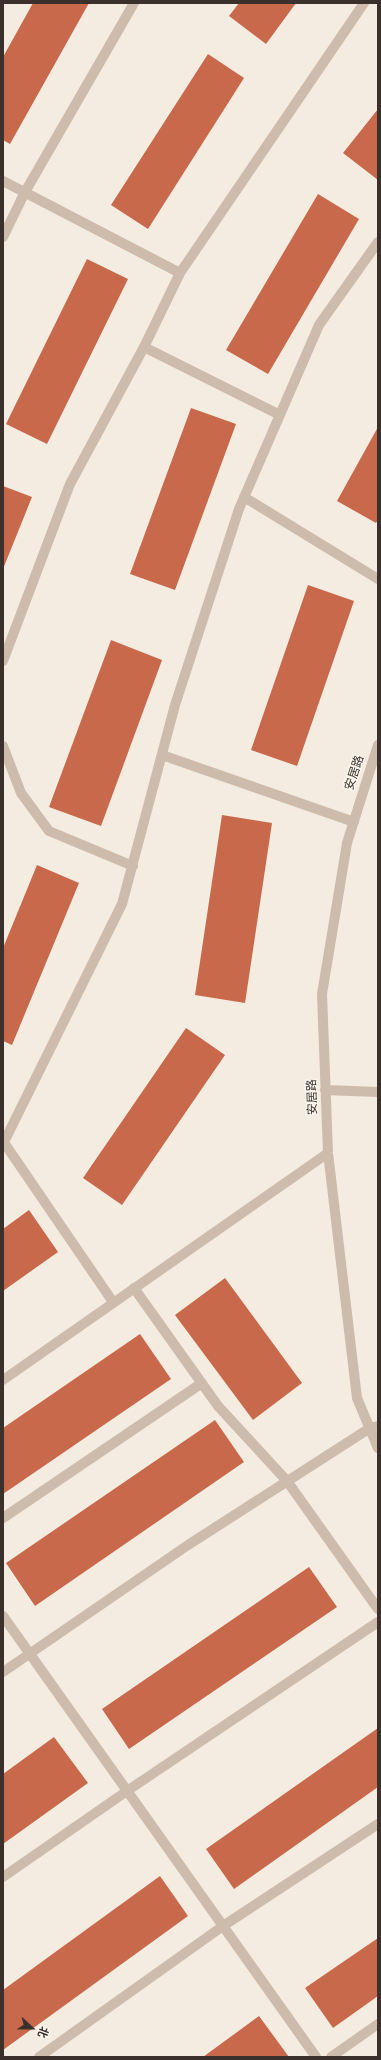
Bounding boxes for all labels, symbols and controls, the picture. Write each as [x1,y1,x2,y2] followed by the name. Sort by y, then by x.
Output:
[343,754,367,792] street label: 安居路
[305,1079,321,1115] street label: 安居路
[12,2008,52,2048] north arrow
[34,2024,53,2040] text: 北

